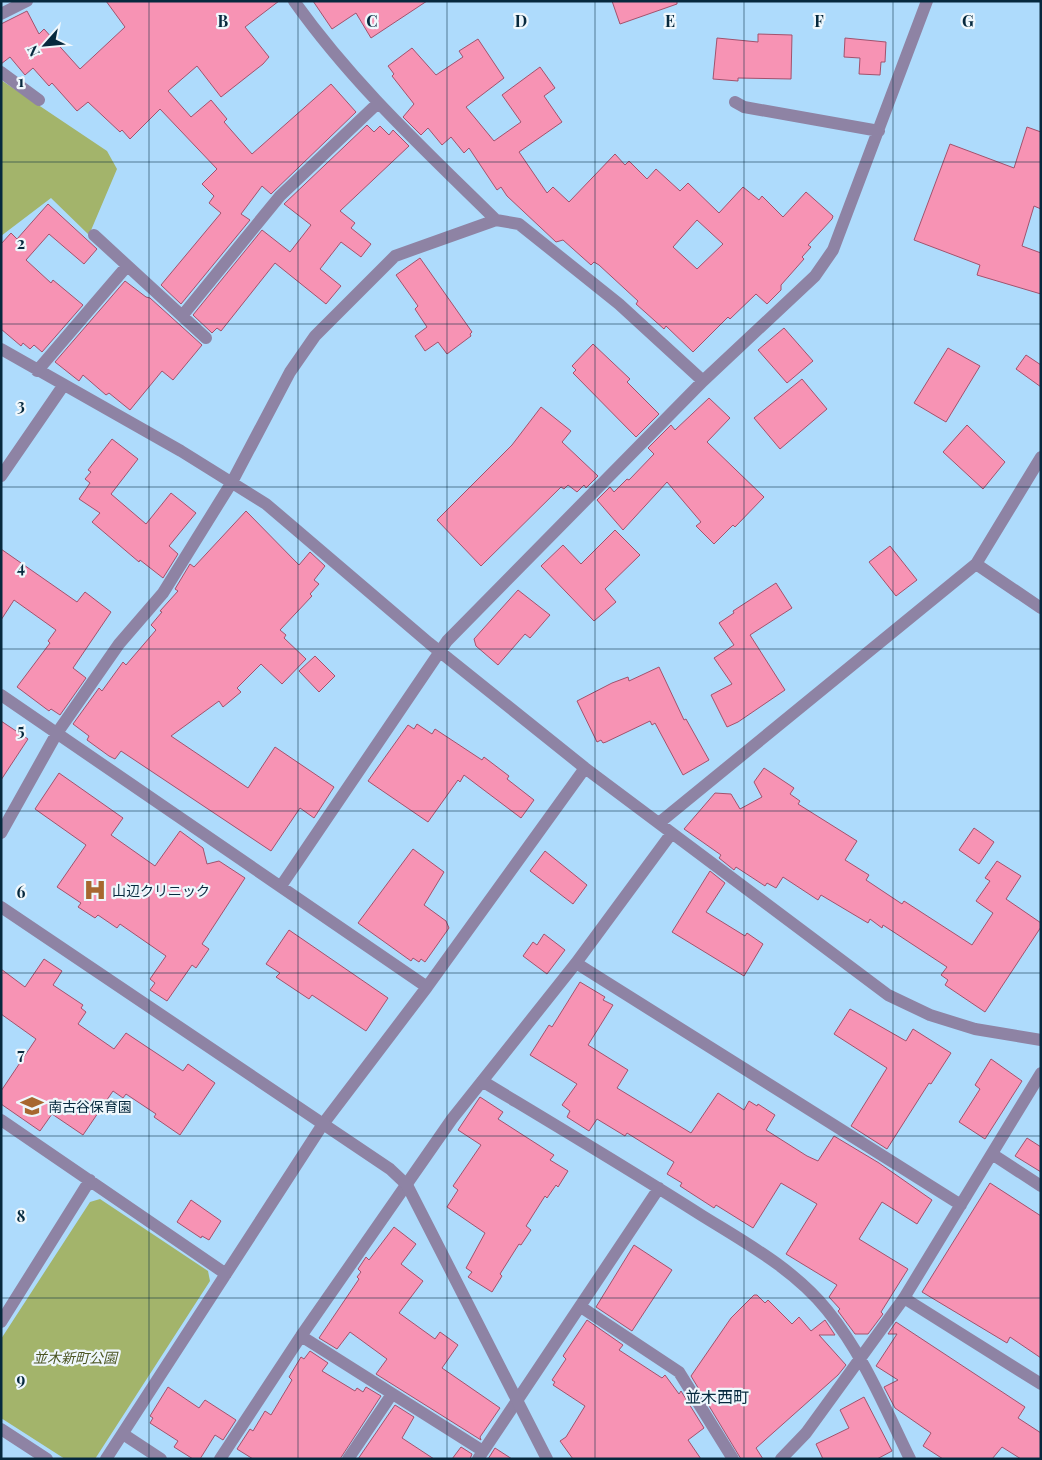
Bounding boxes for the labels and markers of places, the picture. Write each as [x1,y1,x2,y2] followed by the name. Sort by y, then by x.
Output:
[82,877,108,903] hospital icon: 山辺クリニック
[112,881,210,900] place label: 山辺クリニック
[19,1093,45,1119] school or university icon: 南古谷保育園
[48,1097,132,1116] place label: 南古谷保育園

